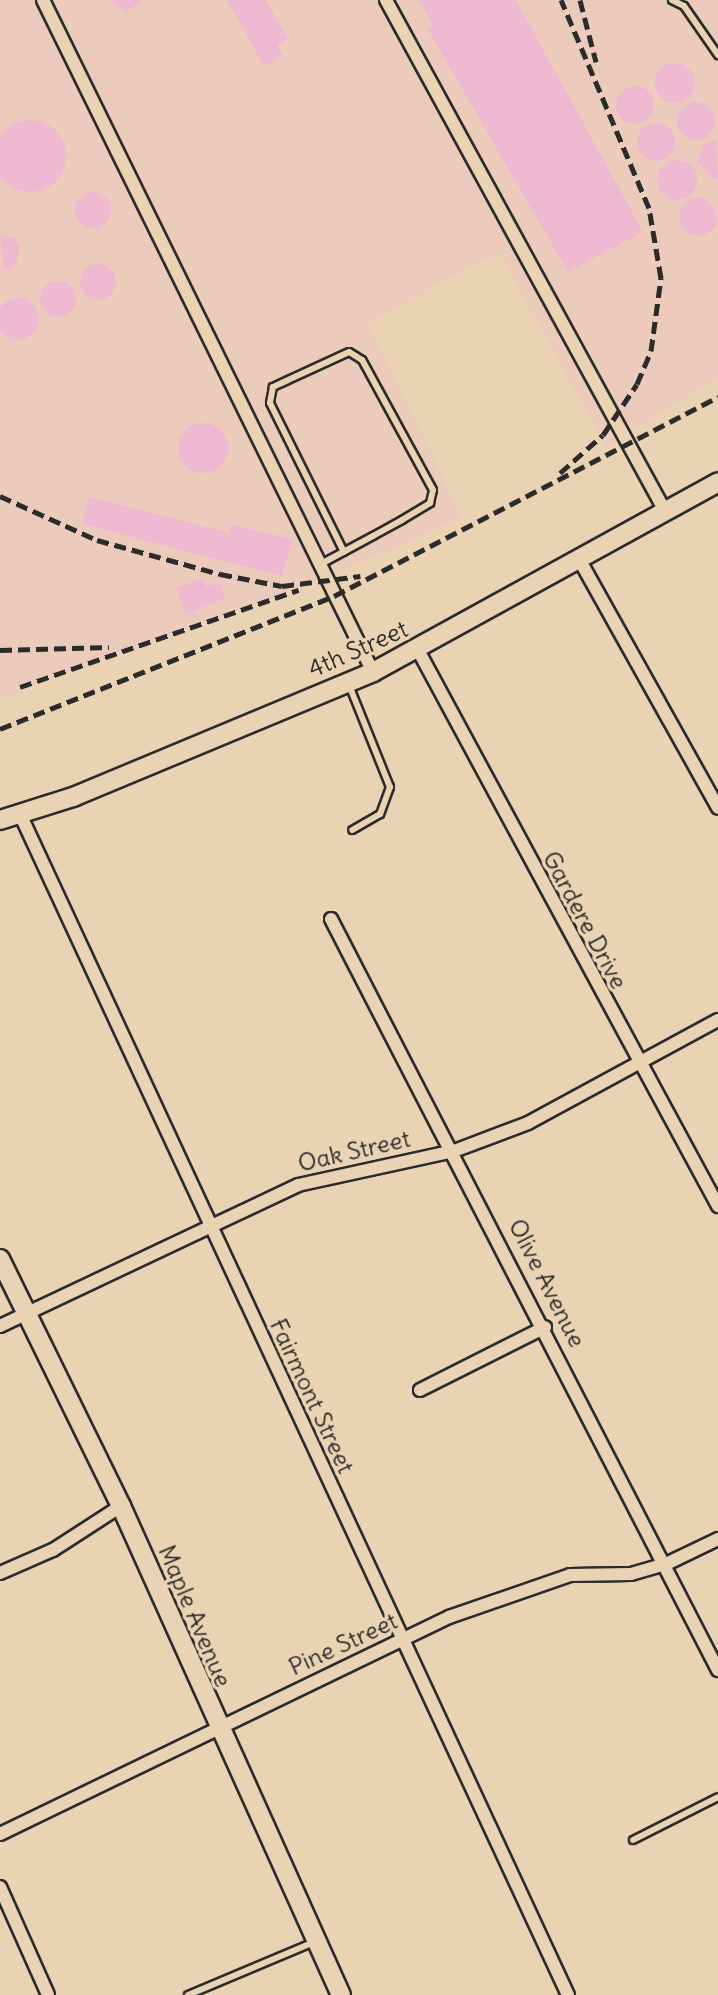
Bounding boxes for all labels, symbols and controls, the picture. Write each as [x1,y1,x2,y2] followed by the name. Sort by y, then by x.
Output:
[304,614,412,684] street label: 4th Street
[537,846,633,994] street label: Gardere Drive
[295,1124,413,1178] street label: Oak Street
[502,1214,592,1352] street label: Olive Avenue
[264,1314,360,1478] street label: Fairmont Street
[152,1541,238,1691] street label: Maple Avenue
[284,1606,402,1682] street label: Pine Street

